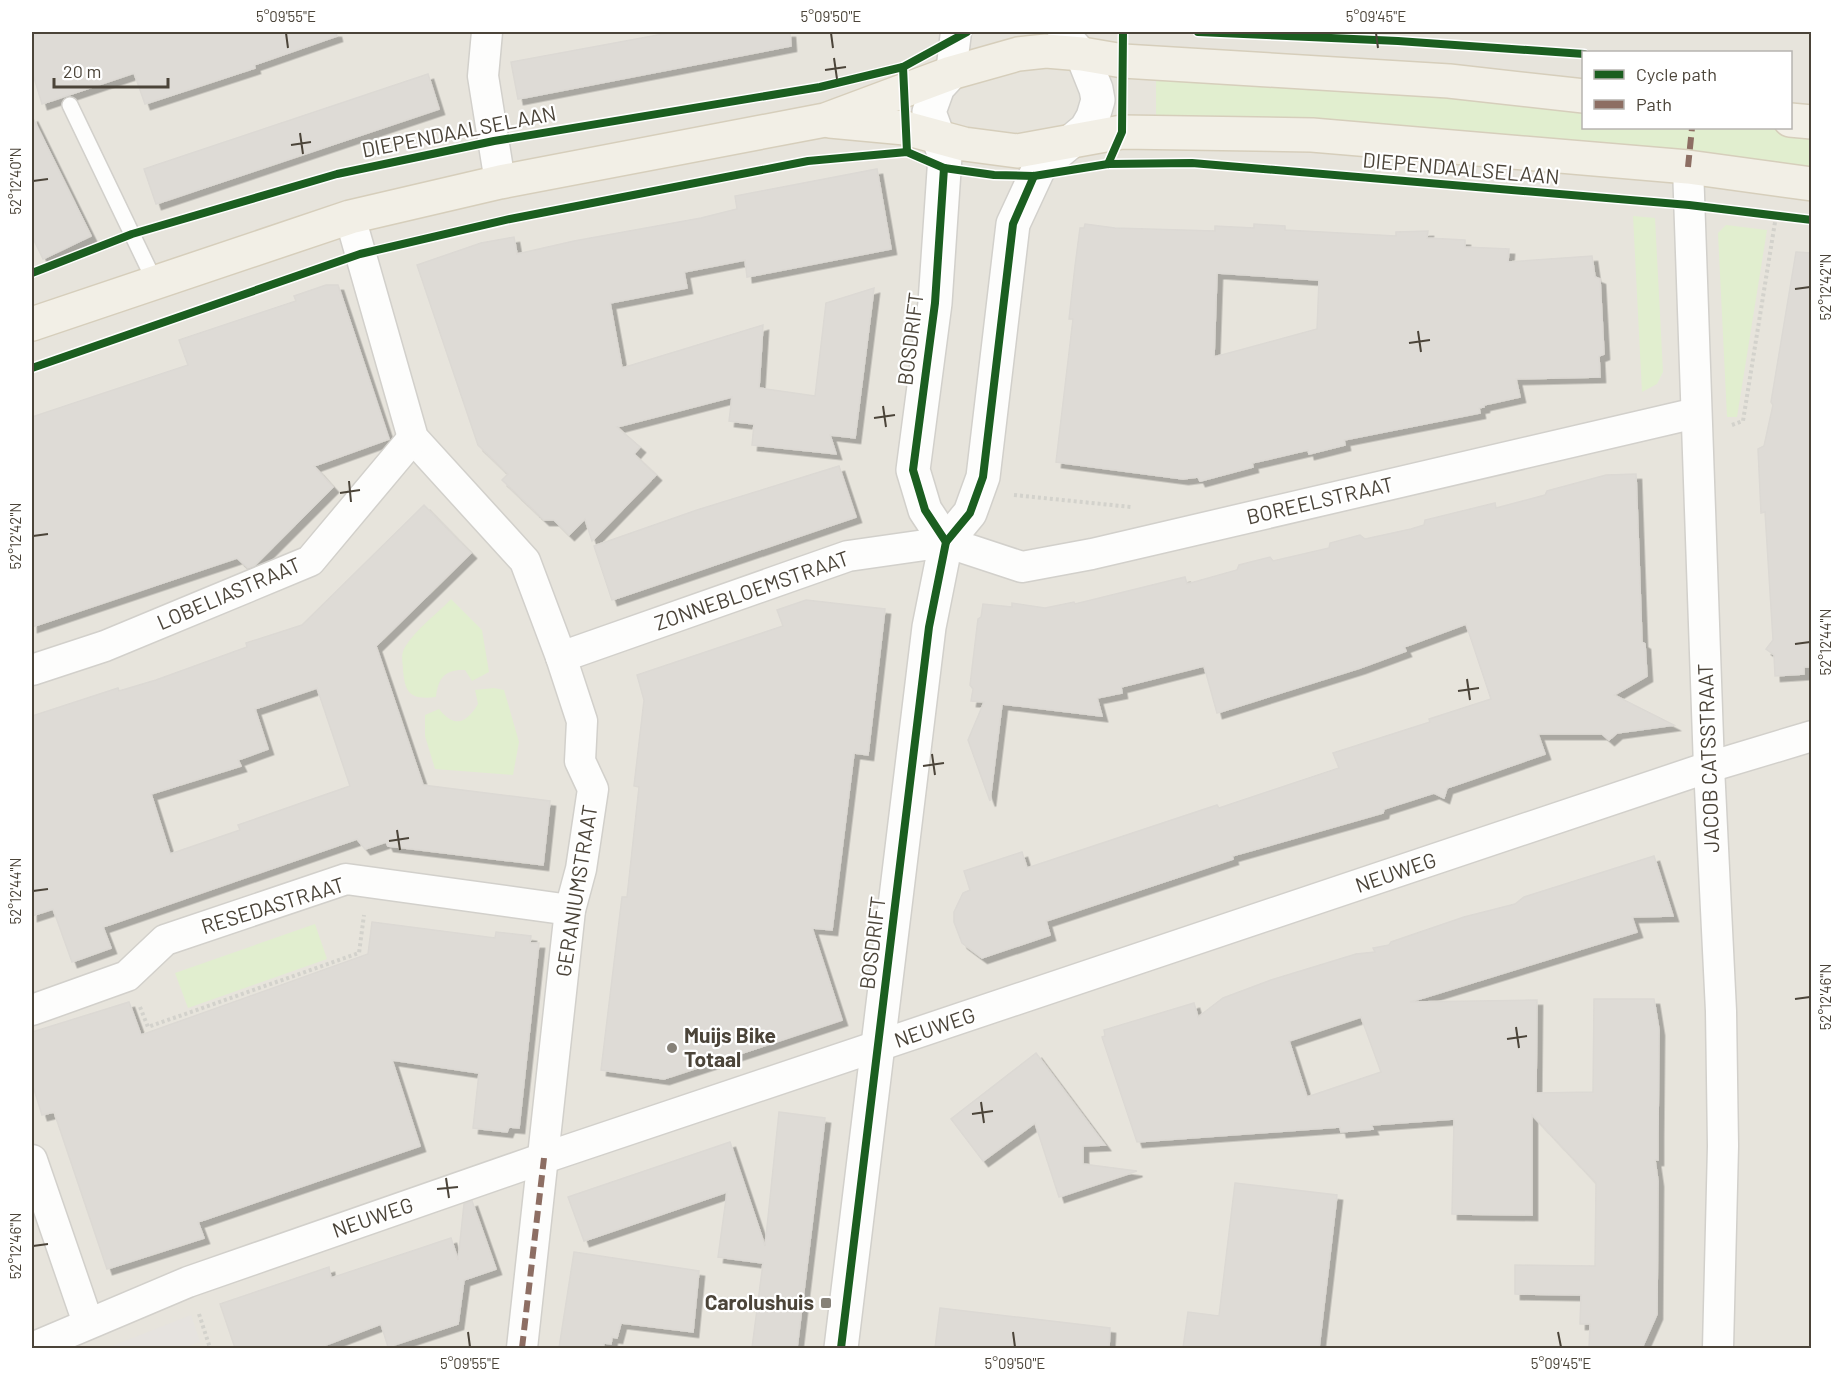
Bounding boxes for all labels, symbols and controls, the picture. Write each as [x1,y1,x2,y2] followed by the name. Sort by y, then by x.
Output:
[256,7,316,25] text: 5°09'55"E
[801,7,861,25] text: 5°09'50"E
[1346,7,1406,25] text: 5°09'45"E
[54,51,168,89] scale bar
[1582,51,1792,129] legend
[63,60,101,82] text: 20 m
[1636,63,1717,85] text: Cycle path
[1636,93,1672,115] text: Path
[359,99,558,162] street label: DIEPENDAALSELAAN
[1362,146,1561,189] street label: DIEPENDAALSELAAN
[6,147,24,215] text: 52°12'40"N
[1816,254,1834,321] text: 52°12'42"N
[891,291,928,387] street label: BOSDRIFT
[1244,470,1396,529] street label: BOREELSTRAAT
[6,503,24,570] text: 52°12'42"N
[651,544,852,635] street label: ZONNEBLOEMSTRAAT
[153,551,304,634] street label: LOBELIASTRAAT
[1816,609,1834,676] text: 52°12'44"N
[1692,663,1723,853] street label: JACOB CATSSTRAAT
[550,803,601,979] street label: GERANIUMSTRAAT
[1352,846,1439,897] street label: NEUWEG
[6,858,24,925] text: 52°12'44"N
[198,871,347,938] street label: RESEDASTRAAT
[853,895,890,991] street label: BOSDRIFT
[1816,964,1834,1030] text: 52°12'46"N
[891,1001,978,1052] street label: NEUWEG
[684,1022,776,1071] place label: Muijs Bike Totaal
[665,1041,679,1055] marker: Muijs Bike Totaal
[329,1191,416,1242] street label: NEUWEG
[6,1213,24,1279] text: 52°12'46"N
[705,1289,814,1314] place label: Carolushuis
[819,1296,833,1310] marker: Carolushuis
[440,1354,500,1372] text: 5°09'55"E
[985,1354,1045,1372] text: 5°09'50"E
[1531,1354,1591,1372] text: 5°09'45"E

